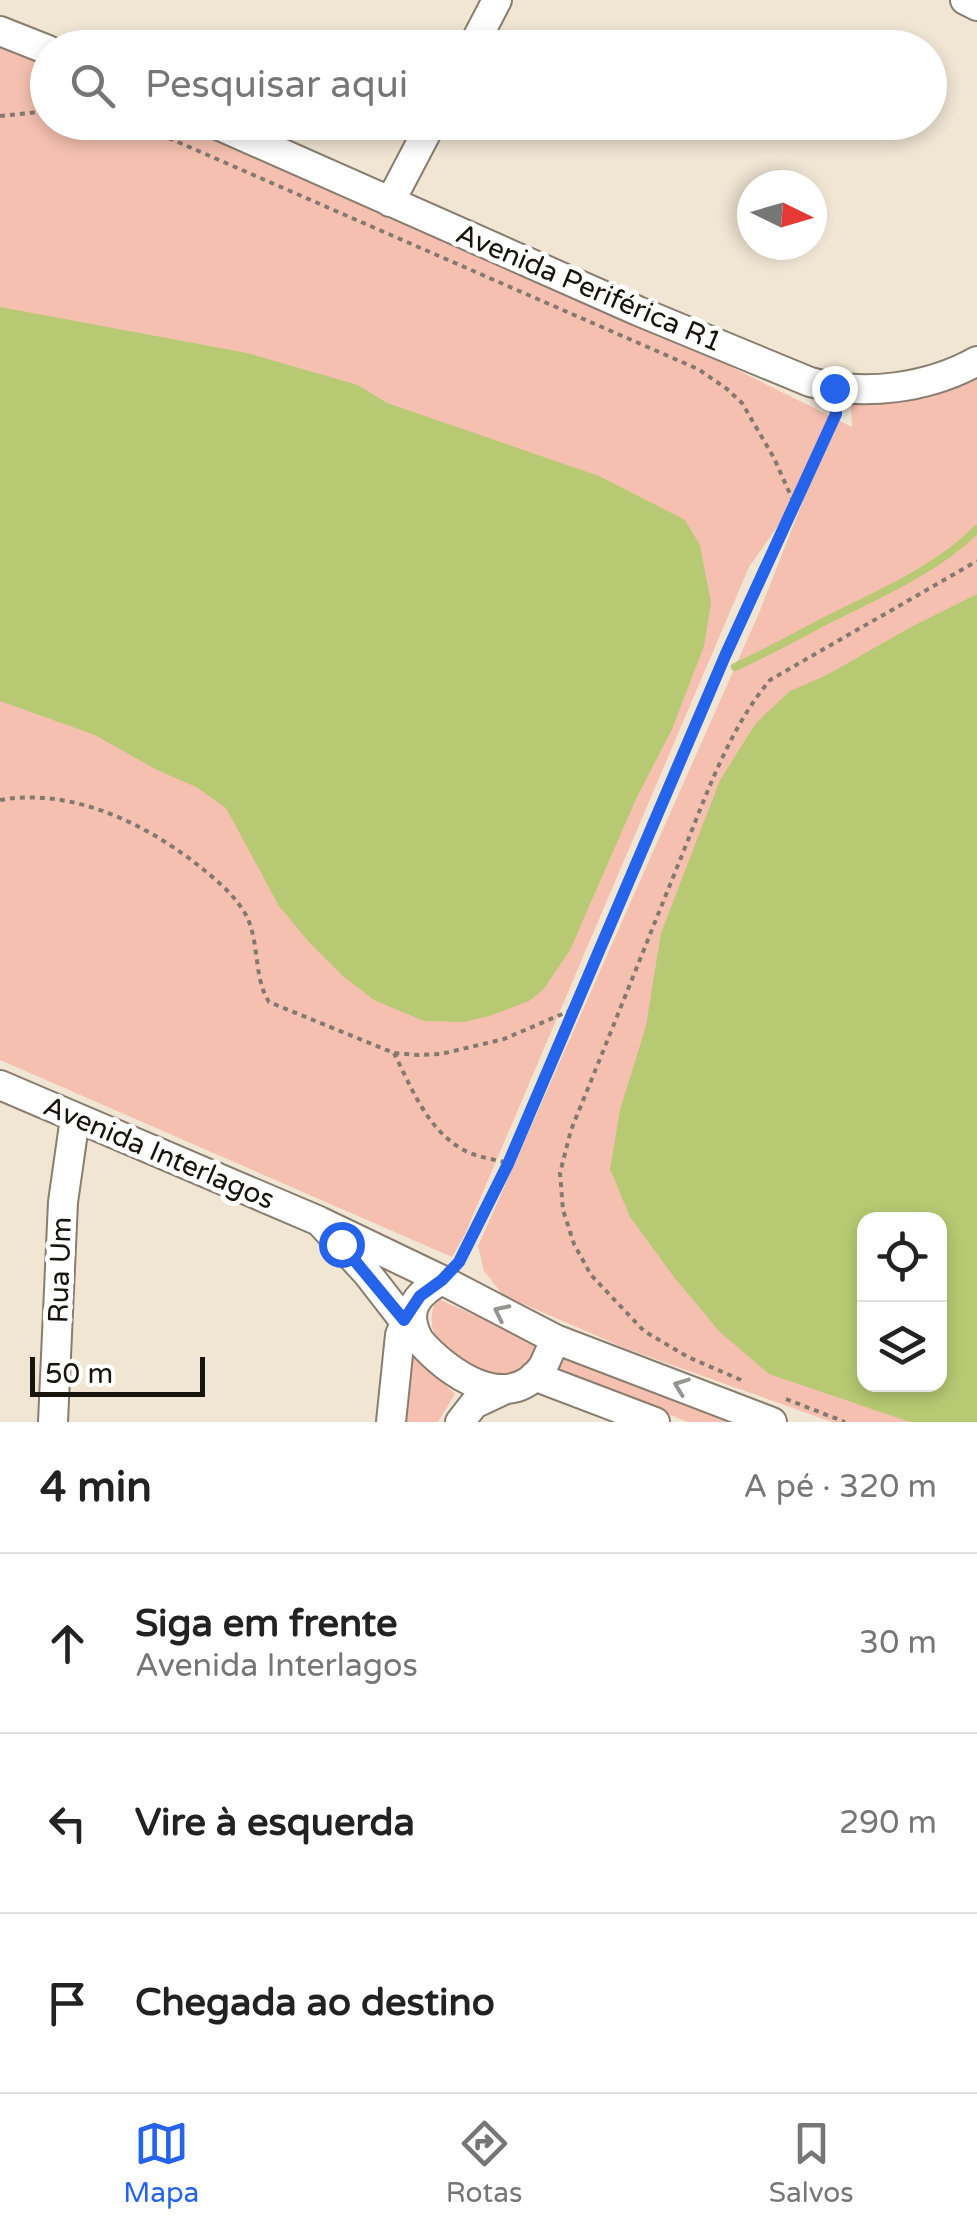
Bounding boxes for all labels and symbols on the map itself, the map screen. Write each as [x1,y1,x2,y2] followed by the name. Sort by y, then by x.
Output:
[737,170,827,260] north arrow
[451,216,727,360] street label: Avenida Periférica R1
[812,366,858,412] route end
[38,1089,280,1217] street label: Avenida Interlagos
[41,1216,79,1324] street label: Rua Um
[319,1222,365,1268] route start
[493,1304,511,1324] one-way arrow
[30,1352,205,1396] scale bar
[673,1378,691,1398] one-way arrow

